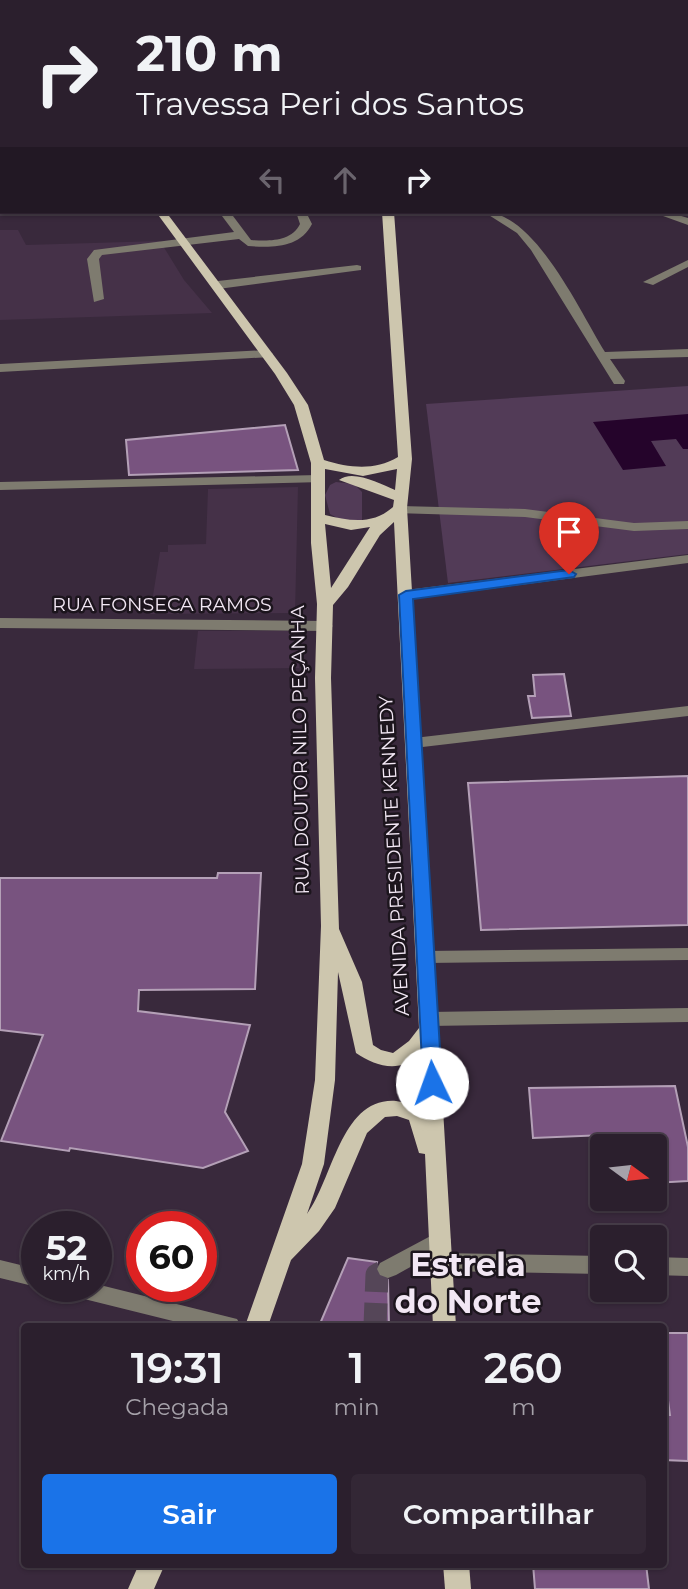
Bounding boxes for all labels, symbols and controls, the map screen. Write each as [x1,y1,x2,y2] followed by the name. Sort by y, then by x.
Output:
[136,24,283,83] text: 210 m
[21,28,112,119] icon: right
[136,84,524,123] text: Travessa Peri dos Santos
[253,161,291,199] icon: left
[326,161,364,199] icon: ahead
[399,161,437,199] icon: right
[539,502,599,574] pin
[550,513,588,551] icon: arrive
[52,593,272,616] street label: RUA FONSECA RAMOS
[286,605,314,895] street label: RUA DOUTOR NILO PEÇANHA
[374,694,414,1017] street label: AVENIDA PRESIDENTE KENNEDY
[395,1046,469,1120] position arrow
[590,1134,667,1211] north arrow
[590,1134,667,1302] map controls
[126,1211,217,1302] speed limit sign: 60
[590,1225,667,1302] button: search
[46,1226,87,1269] text: 52
[395,1245,541,1321] district label: Estrela do Norte
[42,1263,91,1285] text: km/h
[131,1342,224,1394] text: 19:31
[349,1342,365,1394] text: 1
[484,1342,563,1394] text: 260
[125,1393,229,1421] text: Chegada
[334,1393,380,1421] text: min
[511,1393,536,1421] text: m
[42,1474,337,1554] button: Sair
[351,1474,646,1554] button: Compartilhar

